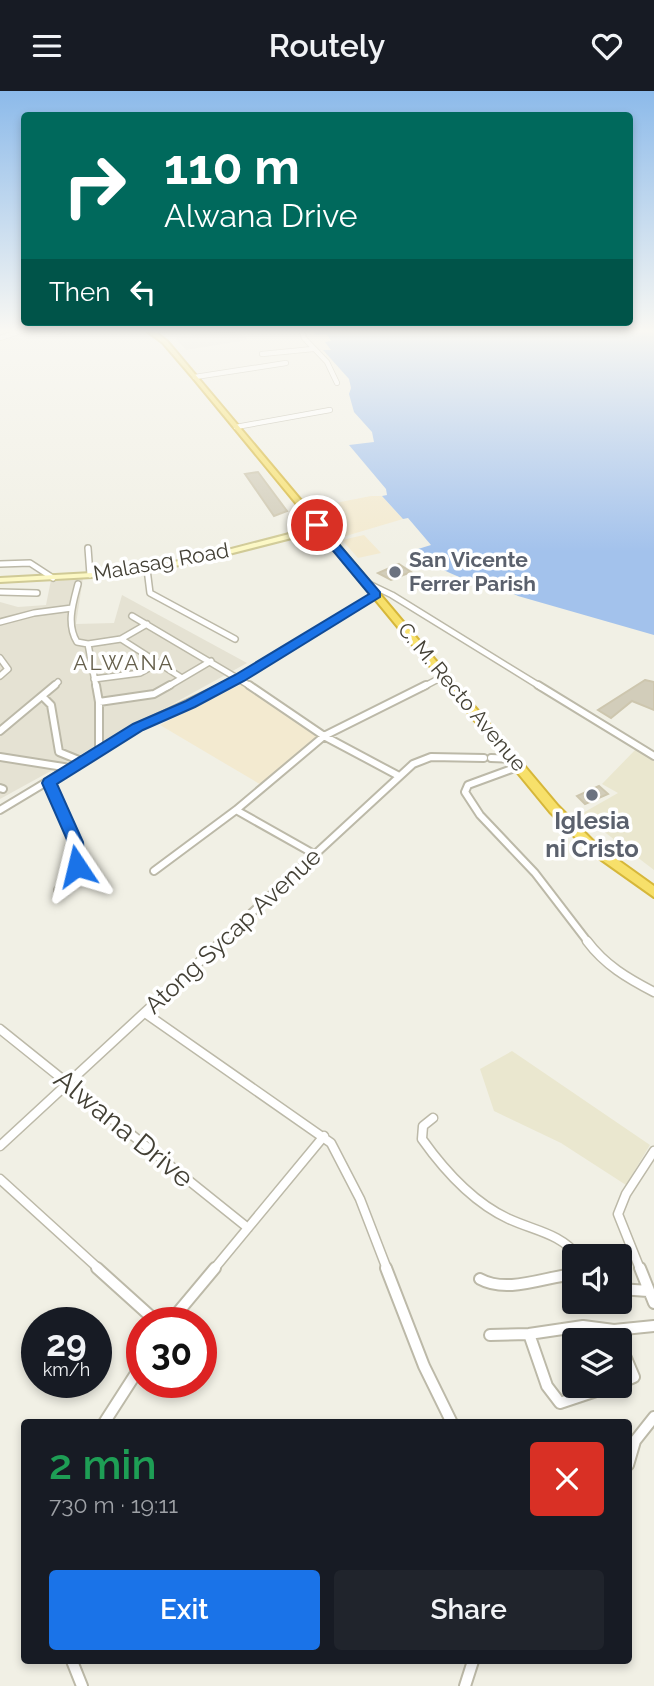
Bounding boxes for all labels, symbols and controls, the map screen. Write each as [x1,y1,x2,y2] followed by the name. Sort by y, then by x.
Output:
[28,27,66,65] icon: menu
[269,27,385,64] text: Routely
[588,27,626,65] icon: heart
[164,138,300,195] text: 110 m
[49,140,140,231] icon: right
[164,197,357,234] text: Alwana Drive
[124,273,162,311] icon: left
[49,277,110,307] text: Then
[287,495,347,555] pin
[298,506,336,544] icon: arrive
[91,537,231,586] street label: Malasag Road
[409,547,536,596] place label: San Vicente Ferrer Parish
[387,564,403,580] marker: San Vicente Ferrer Parish
[393,617,532,776] street label: C. M. Recto Avenue
[73,650,175,675] district label: ALWANA
[584,787,600,803] marker: Iglesia ni Cristo
[545,806,639,863] place label: Iglesia ni Cristo
[40,829,114,903] position arrow
[139,842,327,1020] street label: Atong Sycap Avenue
[48,1062,200,1194] street label: Alwana Drive
[562,1244,632,1398] map controls
[562,1244,632,1314] button: sound
[126,1307,217,1398] speed limit sign: 30
[46,1323,87,1364] text: 29
[562,1328,632,1398] button: layers
[43,1359,90,1380] text: km/h
[49,1440,157,1489] text: 2 min
[530,1442,604,1516] button: close
[49,1491,178,1518] text: 730 m · 19:11
[49,1570,320,1650] button: Exit
[334,1570,604,1650] button: Share

